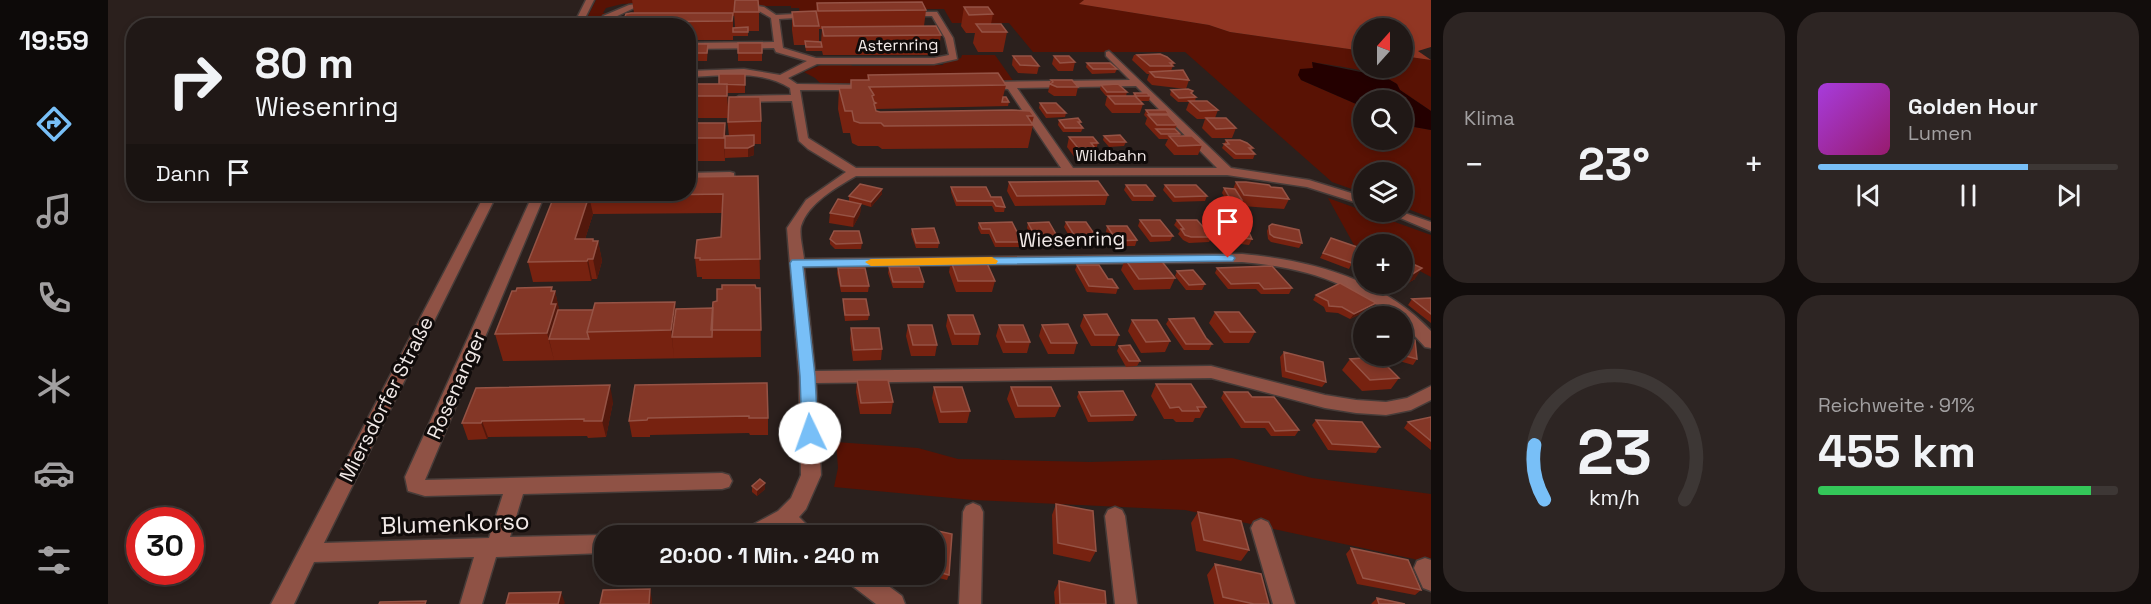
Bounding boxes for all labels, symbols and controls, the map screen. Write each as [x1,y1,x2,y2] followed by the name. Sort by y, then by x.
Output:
[1353,18,1413,78] north arrow
[1353,18,1413,366] map controls
[19,23,89,58] text: 19:59
[857,34,939,56] street label: Asternring
[255,37,354,90] text: 80 m
[156,42,234,120] icon: right
[255,89,399,124] text: Wiesenring
[1353,90,1413,150] button: search
[1908,92,2038,120] text: Golden Hour
[33,103,75,145] icon: directions
[1464,105,1515,131] text: Klima
[1908,120,1972,146] text: Lumen
[1578,136,1650,193] text: 23°
[1464,144,1484,186] text: −
[1744,144,1764,186] text: +
[1075,145,1147,166] street label: Wildbahn
[222,156,255,189] icon: arrive
[156,159,210,187] text: Dann
[1353,162,1413,222] button: layers
[1852,179,1885,212] icon: previous
[1952,179,1985,212] icon: pause
[2052,179,2085,212] icon: next
[33,190,75,232] icon: music
[1202,196,1253,258] pin
[1211,205,1244,238] icon: arrive
[1019,225,1125,253] street label: Wiesenring
[1353,234,1413,294] button: +
[33,277,75,319] icon: phone
[1353,306,1413,366] button: −
[333,312,439,486] street label: Miersdorfer Straße
[421,327,491,443] street label: Rosenanger
[33,365,75,407] icon: climate
[1818,392,1975,418] text: Reichweite · 91%
[778,401,842,465] position arrow
[1576,413,1651,492] text: 23
[1818,423,1976,480] text: 455 km
[33,452,75,494] icon: car
[1588,485,1640,512] text: km/h
[380,505,530,541] street label: Blumenkorso
[126,507,204,585] speed limit sign: 30
[33,539,75,581] icon: filters
[660,541,879,569] text: 20:00 · 1 Min. · 240 m

